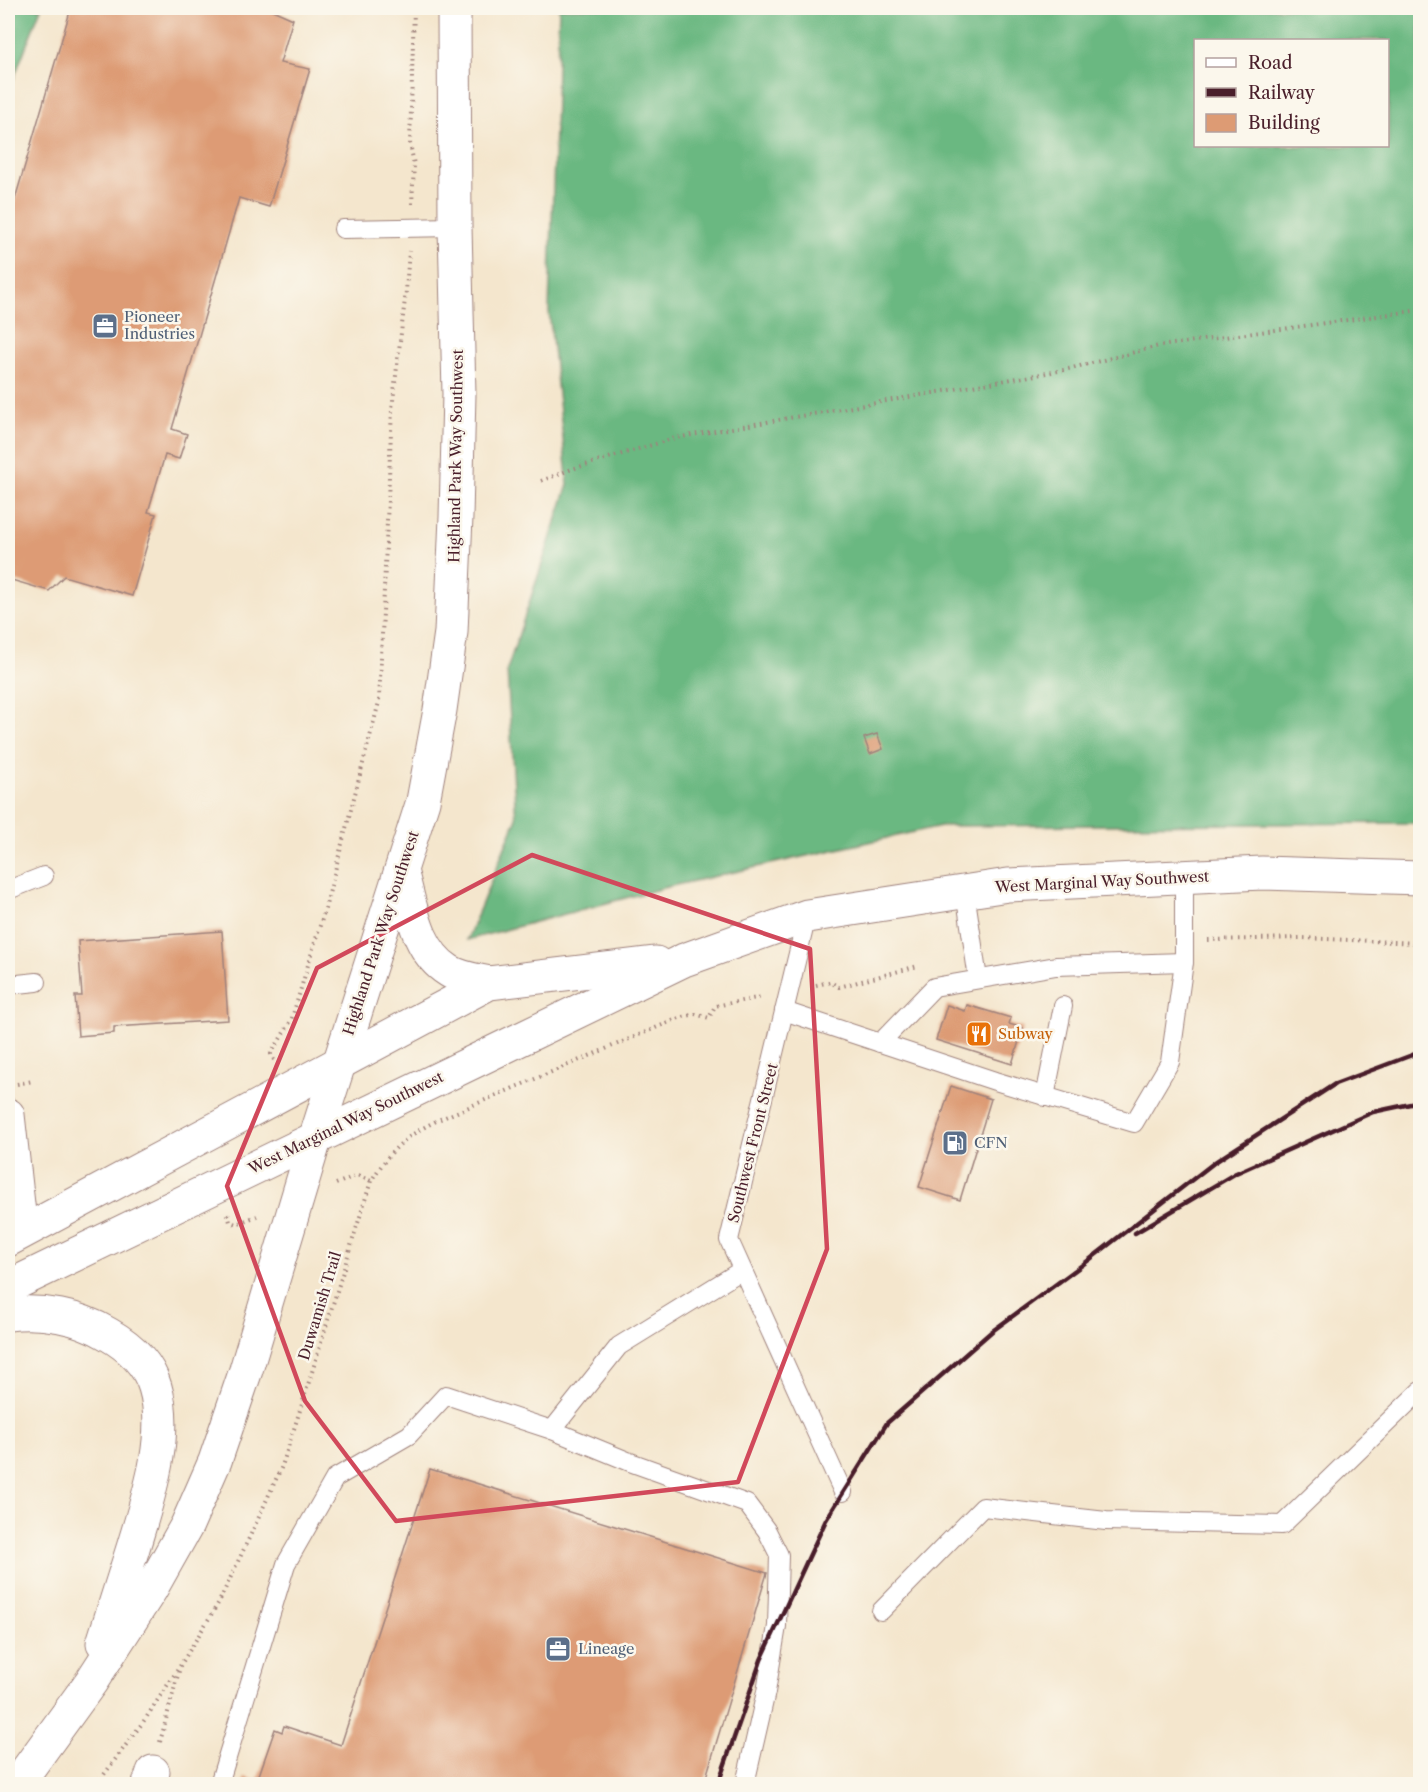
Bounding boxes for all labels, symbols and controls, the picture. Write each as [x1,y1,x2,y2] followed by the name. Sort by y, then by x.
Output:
[1194,39,1389,147] legend
[1248,52,1293,74] text: Road
[1248,82,1316,104] text: Railway
[1248,112,1320,134] text: Building
[124,307,195,343] place label: Pioneer Industries
[90,311,120,341] office icon: Pioneer Industries
[444,348,467,563] street label: Highland Park Way Southwest
[338,828,423,1037] street label: Highland Park Way Southwest
[993,866,1210,897] street label: West Marginal Way Southwest
[964,1019,994,1049] restaurant icon: Subway
[998,1024,1053,1043] place label: Subway
[723,1060,782,1225] street label: Southwest Front Street
[244,1067,447,1179] street label: West Marginal Way Southwest
[940,1128,970,1158] fuel station icon: CFN
[974,1133,1008,1152] place label: CFN
[294,1249,345,1363] street label: Duwamish Trail
[543,1634,573,1664] office icon: Lineage
[578,1639,634,1658] place label: Lineage

